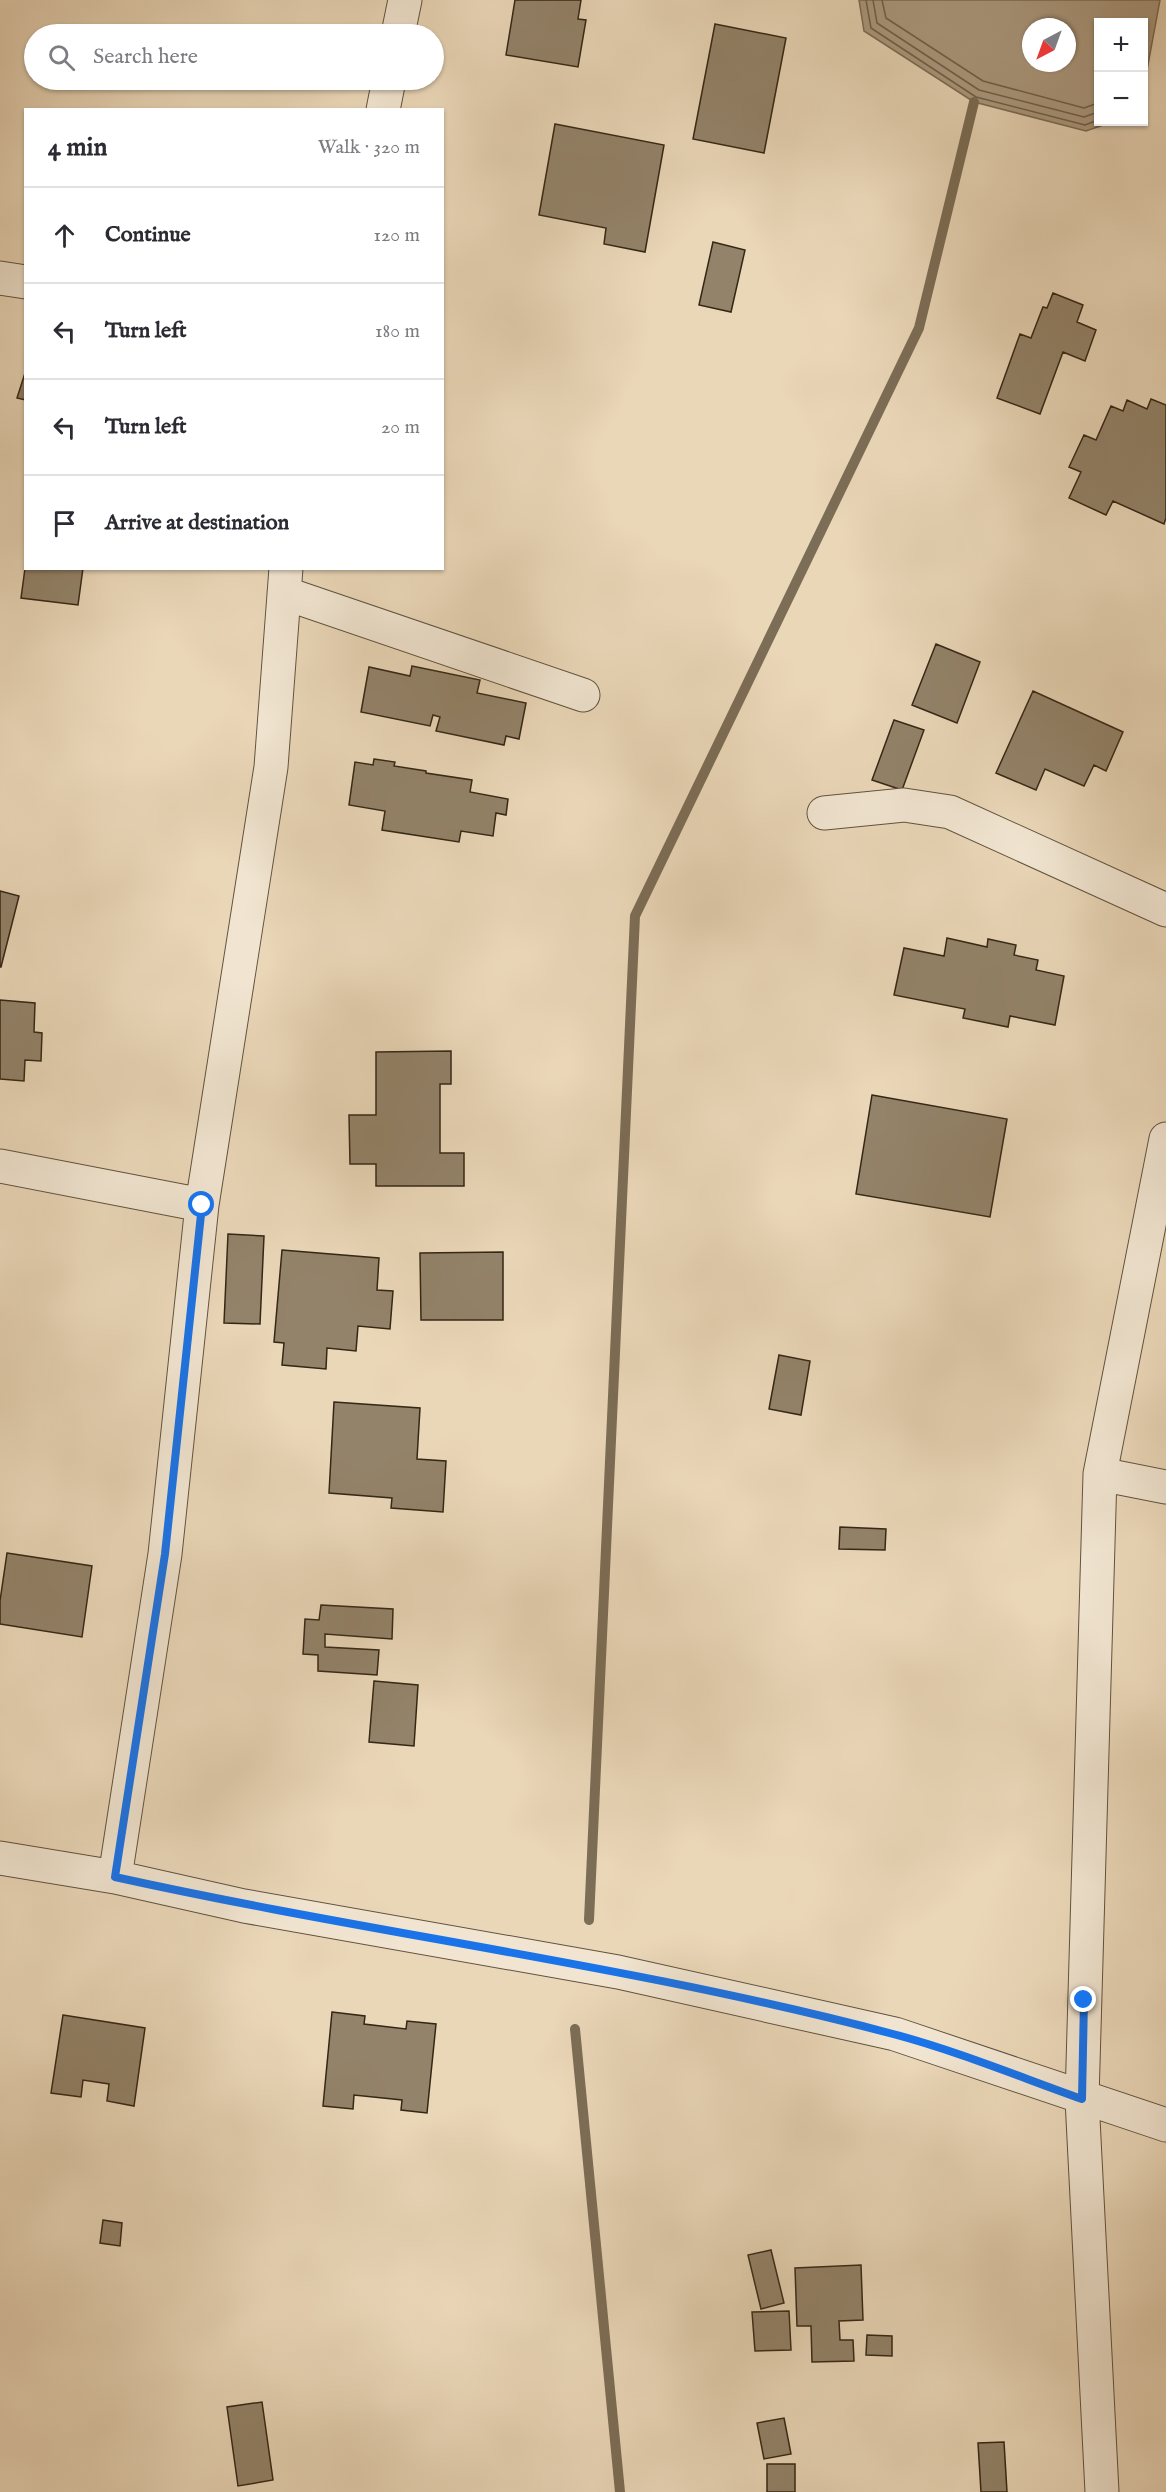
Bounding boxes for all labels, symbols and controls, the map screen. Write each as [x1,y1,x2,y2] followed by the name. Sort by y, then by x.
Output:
[1022,18,1076,72] north arrow
[1094,18,1148,126] map controls
[1094,18,1148,72] button: +
[24,24,444,90] search box
[45,41,78,74] icon: search
[93,43,198,71] text: Search here
[1094,72,1148,126] button: −
[48,131,107,164] text: 4 min
[318,135,420,160] text: Walk · 320 m
[48,219,81,252] icon: ahead
[105,221,191,249] text: Continue
[374,223,420,248] text: 120 m
[48,315,81,348] icon: left
[105,317,187,345] text: Turn left
[375,319,420,344] text: 180 m
[48,411,81,444] icon: left
[105,413,187,441] text: Turn left
[381,415,420,440] text: 20 m
[48,507,81,540] icon: arrive
[105,509,289,537] text: Arrive at destination
[188,1191,214,1217] route start
[1070,1986,1096,2012] route end

